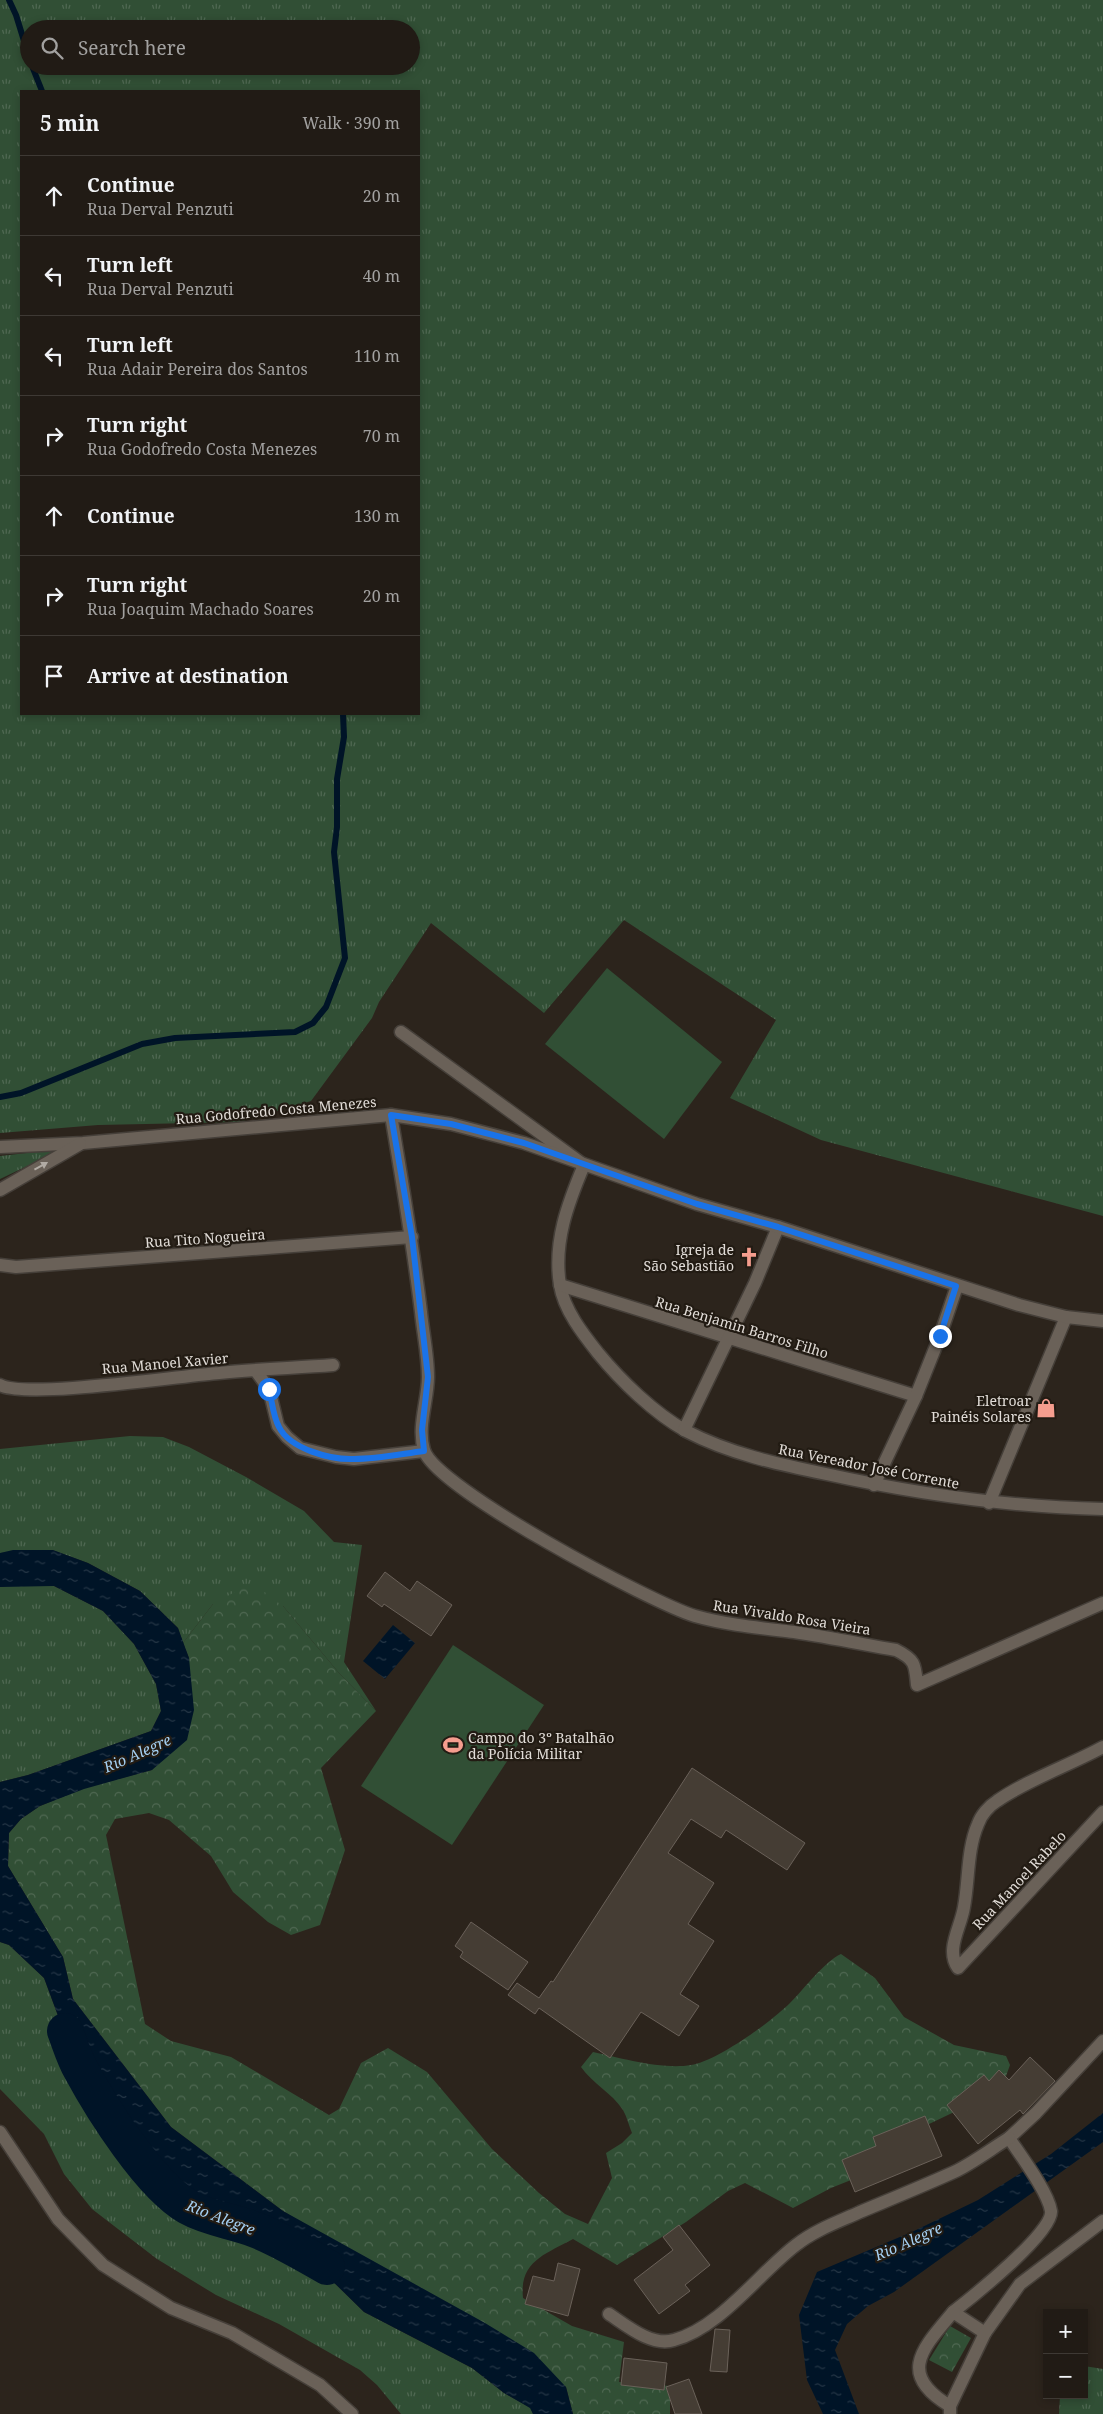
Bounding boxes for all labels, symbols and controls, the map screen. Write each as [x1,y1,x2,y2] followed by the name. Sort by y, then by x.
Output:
[20,20,420,75] search box
[38,34,66,62] icon: search
[78,35,186,61] text: Search here
[40,109,99,137] text: 5 min
[303,112,400,134] text: Walk · 390 m
[87,172,175,198] text: Continue
[40,182,68,210] icon: ahead
[363,185,400,207] text: 20 m
[87,198,234,220] text: Rua Derval Penzuti
[87,252,173,278] text: Turn left
[40,262,68,290] icon: left
[363,265,400,287] text: 40 m
[87,278,234,300] text: Rua Derval Penzuti
[87,332,173,358] text: Turn left
[40,342,68,370] icon: left
[354,345,400,367] text: 110 m
[87,358,308,380] text: Rua Adair Pereira dos Santos
[87,412,187,438] text: Turn right
[40,422,68,450] icon: right
[363,425,400,447] text: 70 m
[87,438,317,460] text: Rua Godofredo Costa Menezes
[40,502,68,530] icon: ahead
[87,503,175,529] text: Continue
[354,505,400,527] text: 130 m
[87,572,187,598] text: Turn right
[40,582,68,610] icon: right
[363,585,400,607] text: 20 m
[87,598,314,620] text: Rua Joaquim Machado Soares
[40,662,68,690] icon: arrive
[87,663,289,689] text: Arrive at destination
[175,1092,377,1128] street label: Rua Godofredo Costa Menezes
[34,1162,49,1170] one-way arrow
[144,1224,266,1252] street label: Rua Tito Nogueira
[644,1240,734,1275] place label: Igreja de São Sebastião
[738,1246,760,1268] church icon: Igreja de São Sebastião
[653,1292,831,1362] street label: Rua Benjamin Barros Filho
[929,1325,952,1348] route end
[101,1348,229,1378] street label: Rua Manoel Xavier
[258,1378,281,1401] route start
[931,1391,1031,1426] place label: Eletroar Painéis Solares
[1035,1397,1057,1419] shop icon: Eletroar Painéis Solares
[777,1439,961,1493] street label: Rua Vereador José Corrente
[712,1595,872,1639] street label: Rua Vivaldo Rosa Vieira
[468,1728,614,1763] place label: Campo do 3º Batalhão da Polícia Militar
[99,1729,175,1777] water label: Rio Alegre
[442,1734,464,1756] sports icon: Campo do 3º Batalhão da Polícia Militar
[968,1826,1070,1934] street label: Rua Manoel Rabelo
[183,2194,259,2239] water label: Rio Alegre
[870,2217,946,2265] water label: Rio Alegre
[1043,2309,1088,2399] map controls
[1043,2309,1088,2354] button: +
[1043,2354,1088,2399] button: −

